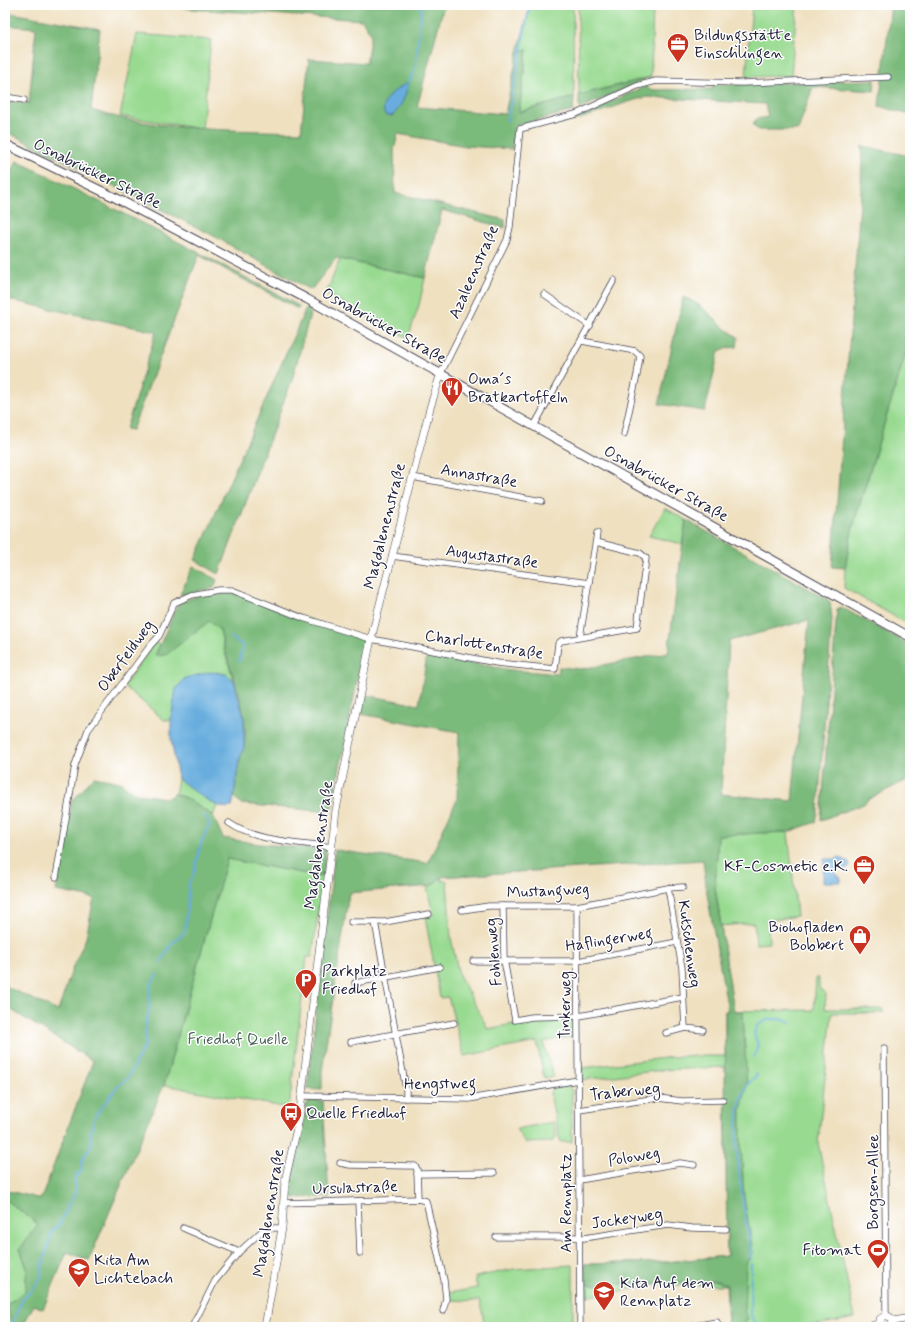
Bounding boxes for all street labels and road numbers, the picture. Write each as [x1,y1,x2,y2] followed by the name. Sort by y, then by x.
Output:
[30,134,164,214] street label: Osnabrücker Straße
[444,222,504,322] street label: Azaleenstraße
[318,283,450,369] street label: Osnabrücker Straße
[600,441,732,527] street label: Osnabrücker Straße
[439,459,519,493] street label: Annastraße
[359,461,412,592] street label: Magdalenenstraße
[444,540,540,574] street label: Augustastraße
[93,616,160,697] street label: Oberfeldweg
[423,625,545,665] street label: Charlottenstraße
[300,779,339,911] street label: Magdalenenstraße
[506,878,590,905] street label: Mustangweg
[671,899,706,989] street label: Kutschenweg
[481,917,508,987] street label: Fohlenweg
[564,923,654,958] street label: Haflingerweg
[555,971,577,1039] street label: Tinkerweg
[404,1073,476,1096] street label: Hengstweg
[589,1078,661,1107] street label: Traberweg
[863,1134,885,1230] street label: Borgsen-Allee
[607,1142,661,1172] street label: Poloweg
[248,1147,291,1279] street label: Magdalenenstraße
[556,1153,577,1253] street label: Am Rennplatz
[312,1176,398,1200] street label: Ursulastraße
[590,1204,664,1235] street label: Jockeyweg

